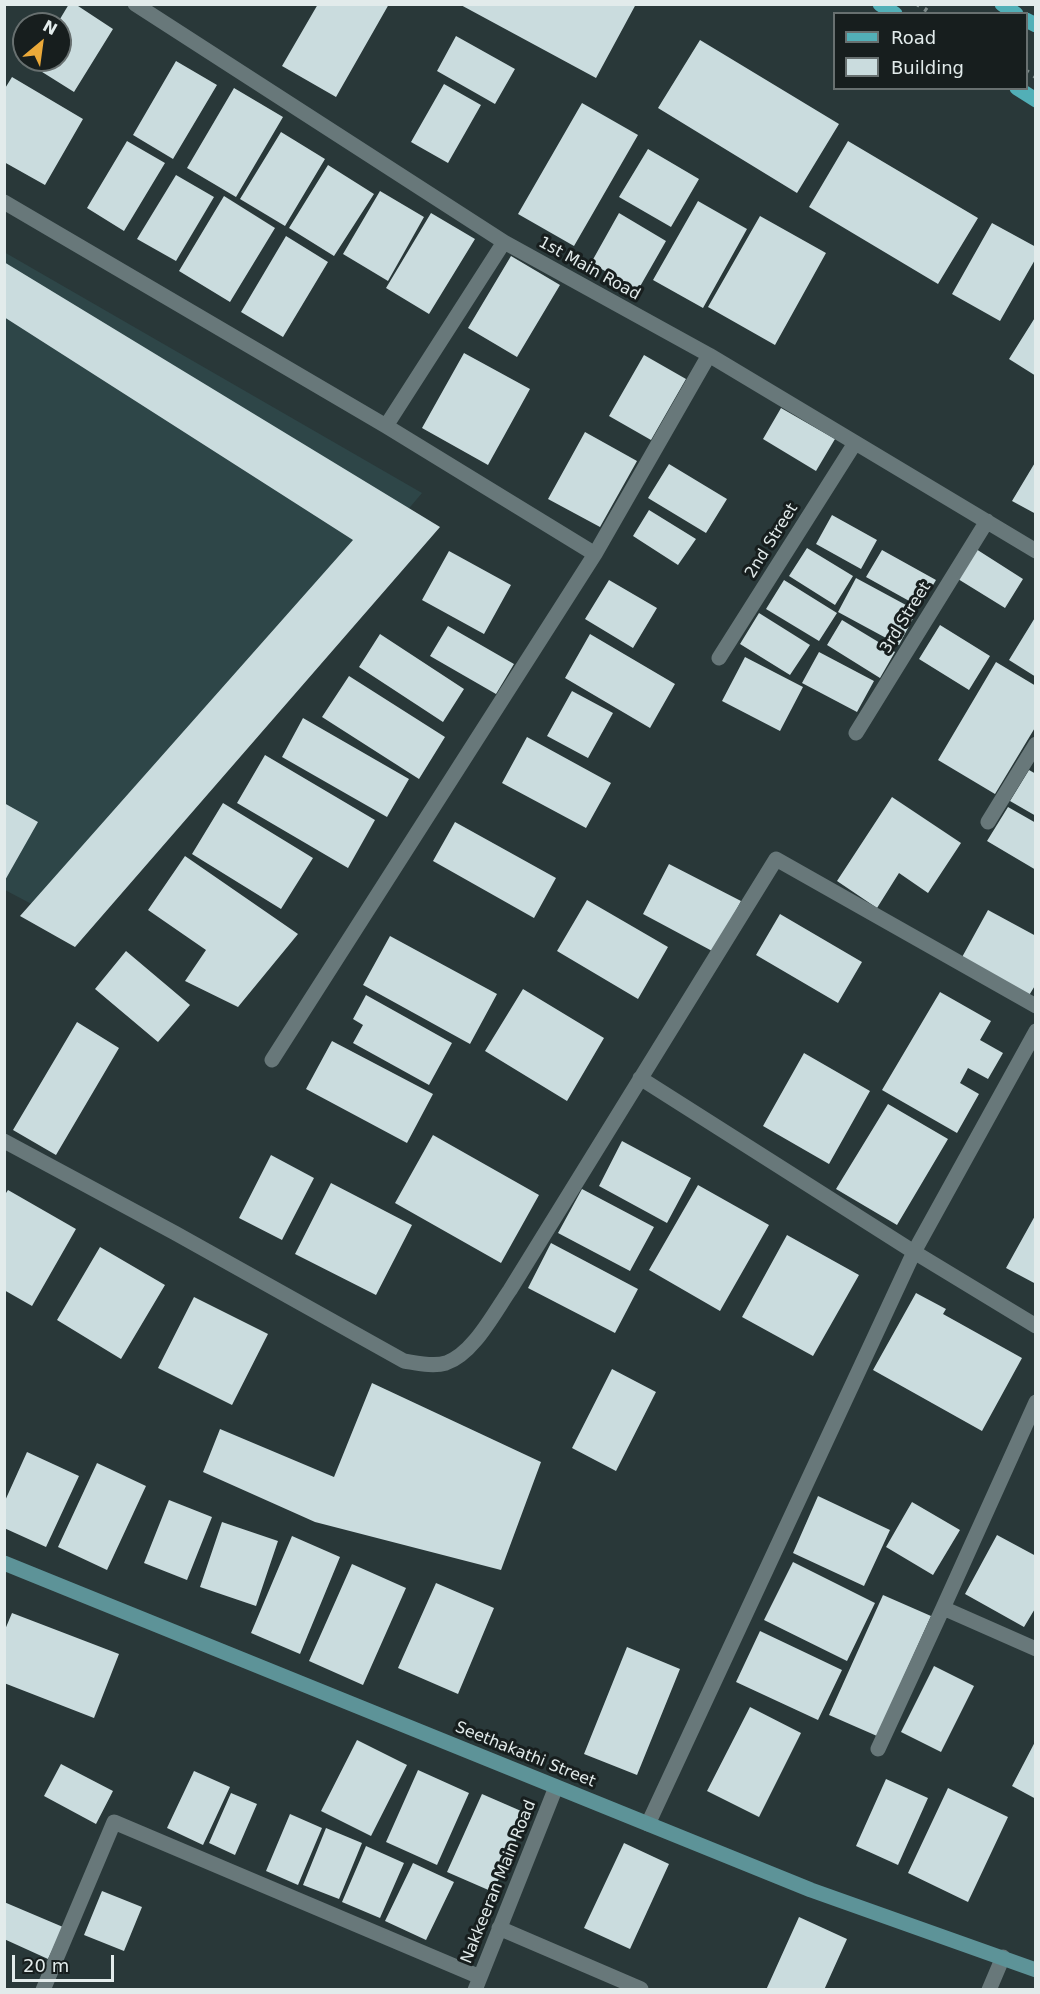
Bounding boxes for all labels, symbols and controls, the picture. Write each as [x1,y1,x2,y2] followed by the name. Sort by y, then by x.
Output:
[12,12,72,72] north arrow
[833,12,1028,90] legend
[40,16,60,39] text: N
[891,27,936,48] text: Road
[891,57,964,78] text: Building
[535,233,643,305] street label: 1st Main Road
[742,500,802,582] street label: 2nd Street
[877,579,935,657] street label: 3rd Street
[452,1718,598,1792] street label: Seethakathi Street
[457,1798,541,1966] street label: Nakkeeran Main Road
[15,1943,117,1981] scale bar
[23,1955,69,1976] text: 20 m

